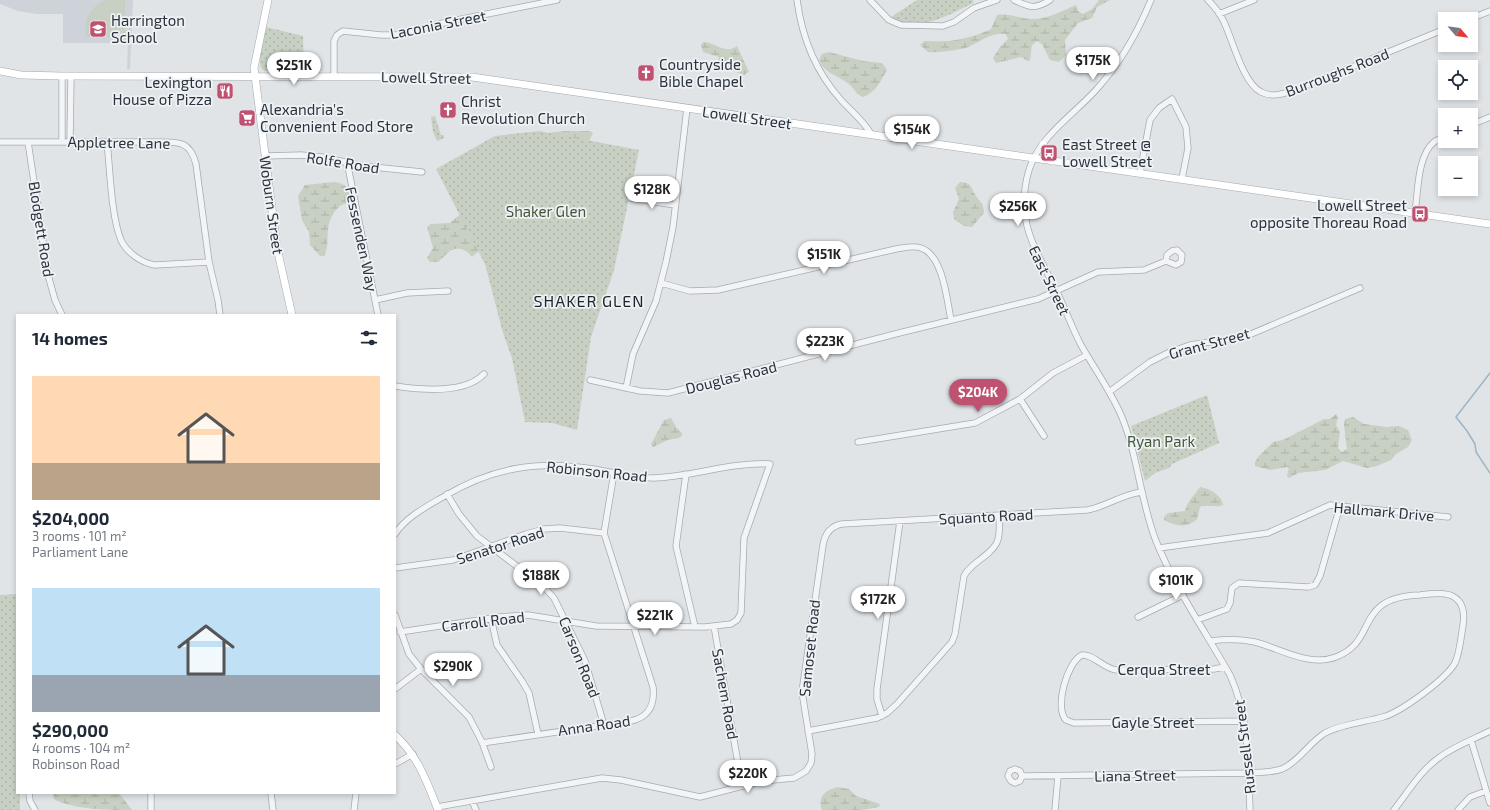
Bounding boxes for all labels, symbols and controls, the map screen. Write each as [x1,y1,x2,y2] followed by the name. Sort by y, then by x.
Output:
[388,6,488,42] street label: Laconia Street
[111,11,185,46] place label: Harrington School
[1438,12,1478,52] north arrow
[1438,12,1478,196] map controls
[88,19,108,39] school or university icon: Harrington School
[1283,44,1391,100] street label: Burroughs Road
[1065,47,1121,81] pin: $175K
[266,52,322,86] pin: $251K
[1075,52,1111,68] text: $175K
[659,55,744,90] place label: Countryside Bible Chapel
[276,57,312,73] text: $251K
[1438,60,1478,100] button: locate
[636,63,656,83] church icon: Countryside Bible Chapel
[381,67,471,87] street label: Lowell Street
[113,73,212,108] place label: Lexington House of Pizza
[215,81,235,101] restaurant icon: Lexington House of Pizza
[461,92,585,127] place label: Christ Revolution Church
[260,100,413,135] place label: Alexandria's Convenient Food Store
[438,100,458,120] church icon: Christ Revolution Church
[701,102,793,132] street label: Lowell Street
[237,108,257,128] supermarket icon: Alexandria's Convenient Food Store
[1438,108,1478,148] button: +
[884,116,940,150] pin: $154K
[894,121,930,137] text: $154K
[67,132,171,152] street label: Appletree Lane
[1062,135,1152,170] place label: East Street @ Lowell Street
[1039,143,1059,163] bus stop icon: East Street @ Lowell Street
[305,147,381,177] street label: Rolfe Road
[256,155,288,256] street label: Woburn Street
[1438,156,1478,196] button: −
[624,176,680,210] pin: $128K
[26,180,58,278] street label: Blodgett Road
[633,181,671,197] text: $128K
[342,185,382,293] street label: Fessenden Way
[990,193,1046,227] pin: $256K
[1250,196,1407,231] place label: Lowell Street opposite Thoreau Road
[999,198,1037,214] text: $256K
[506,202,586,220] park label: Shaker Glen
[1410,204,1430,224] bus stop icon: Lowell Street opposite Thoreau Road
[796,241,852,275] pin: $151K
[1025,242,1075,318] street label: East Street
[807,246,841,262] text: $151K
[534,291,644,310] district label: SHAKER GLEN
[1167,323,1252,362] street label: Grant Street
[358,327,380,349] icon: filters
[32,328,108,348] text: 14 homes
[797,328,853,362] pin: $223K
[806,333,844,349] text: $223K
[683,357,779,397] street label: Douglas Road
[950,379,1006,413] pin: $204K
[958,384,998,400] text: $204K
[170,402,242,474] icon: home
[1127,432,1195,450] park label: Ryan Park
[546,457,648,485] street label: Robinson Road
[1333,498,1435,524] street label: Hallmark Drive
[938,505,1034,527] street label: Squanto Road
[32,508,110,528] text: $204,000
[454,522,546,568] street label: Senator Road
[32,528,127,544] text: 3 rooms · 101 m²
[32,544,128,560] text: Parliament Lane
[513,562,569,596] pin: $188K
[522,567,560,583] text: $188K
[1148,567,1204,601] pin: $101K
[1158,572,1194,588] text: $101K
[850,586,906,620] pin: $172K
[860,591,896,607] text: $172K
[795,599,823,697] street label: Samoset Road
[627,602,683,636] pin: $221K
[440,607,526,635] street label: Carroll Road
[637,607,673,623] text: $221K
[170,614,242,686] icon: home
[556,614,604,700] street label: Carson Road
[709,647,743,741] street label: Sachem Road
[425,653,481,687] pin: $290K
[433,658,473,674] text: $290K
[1118,660,1211,678] street label: Cerqua Street
[1229,699,1259,795] street label: Russell Street
[557,711,631,739] street label: Anna Road
[1111,713,1195,731] street label: Gayle Street
[32,720,109,740] text: $290,000
[32,740,130,756] text: 4 rooms · 104 m²
[32,756,120,772] text: Robinson Road
[720,760,776,794] pin: $220K
[728,765,768,781] text: $220K
[1094,765,1176,785] street label: Liana Street

